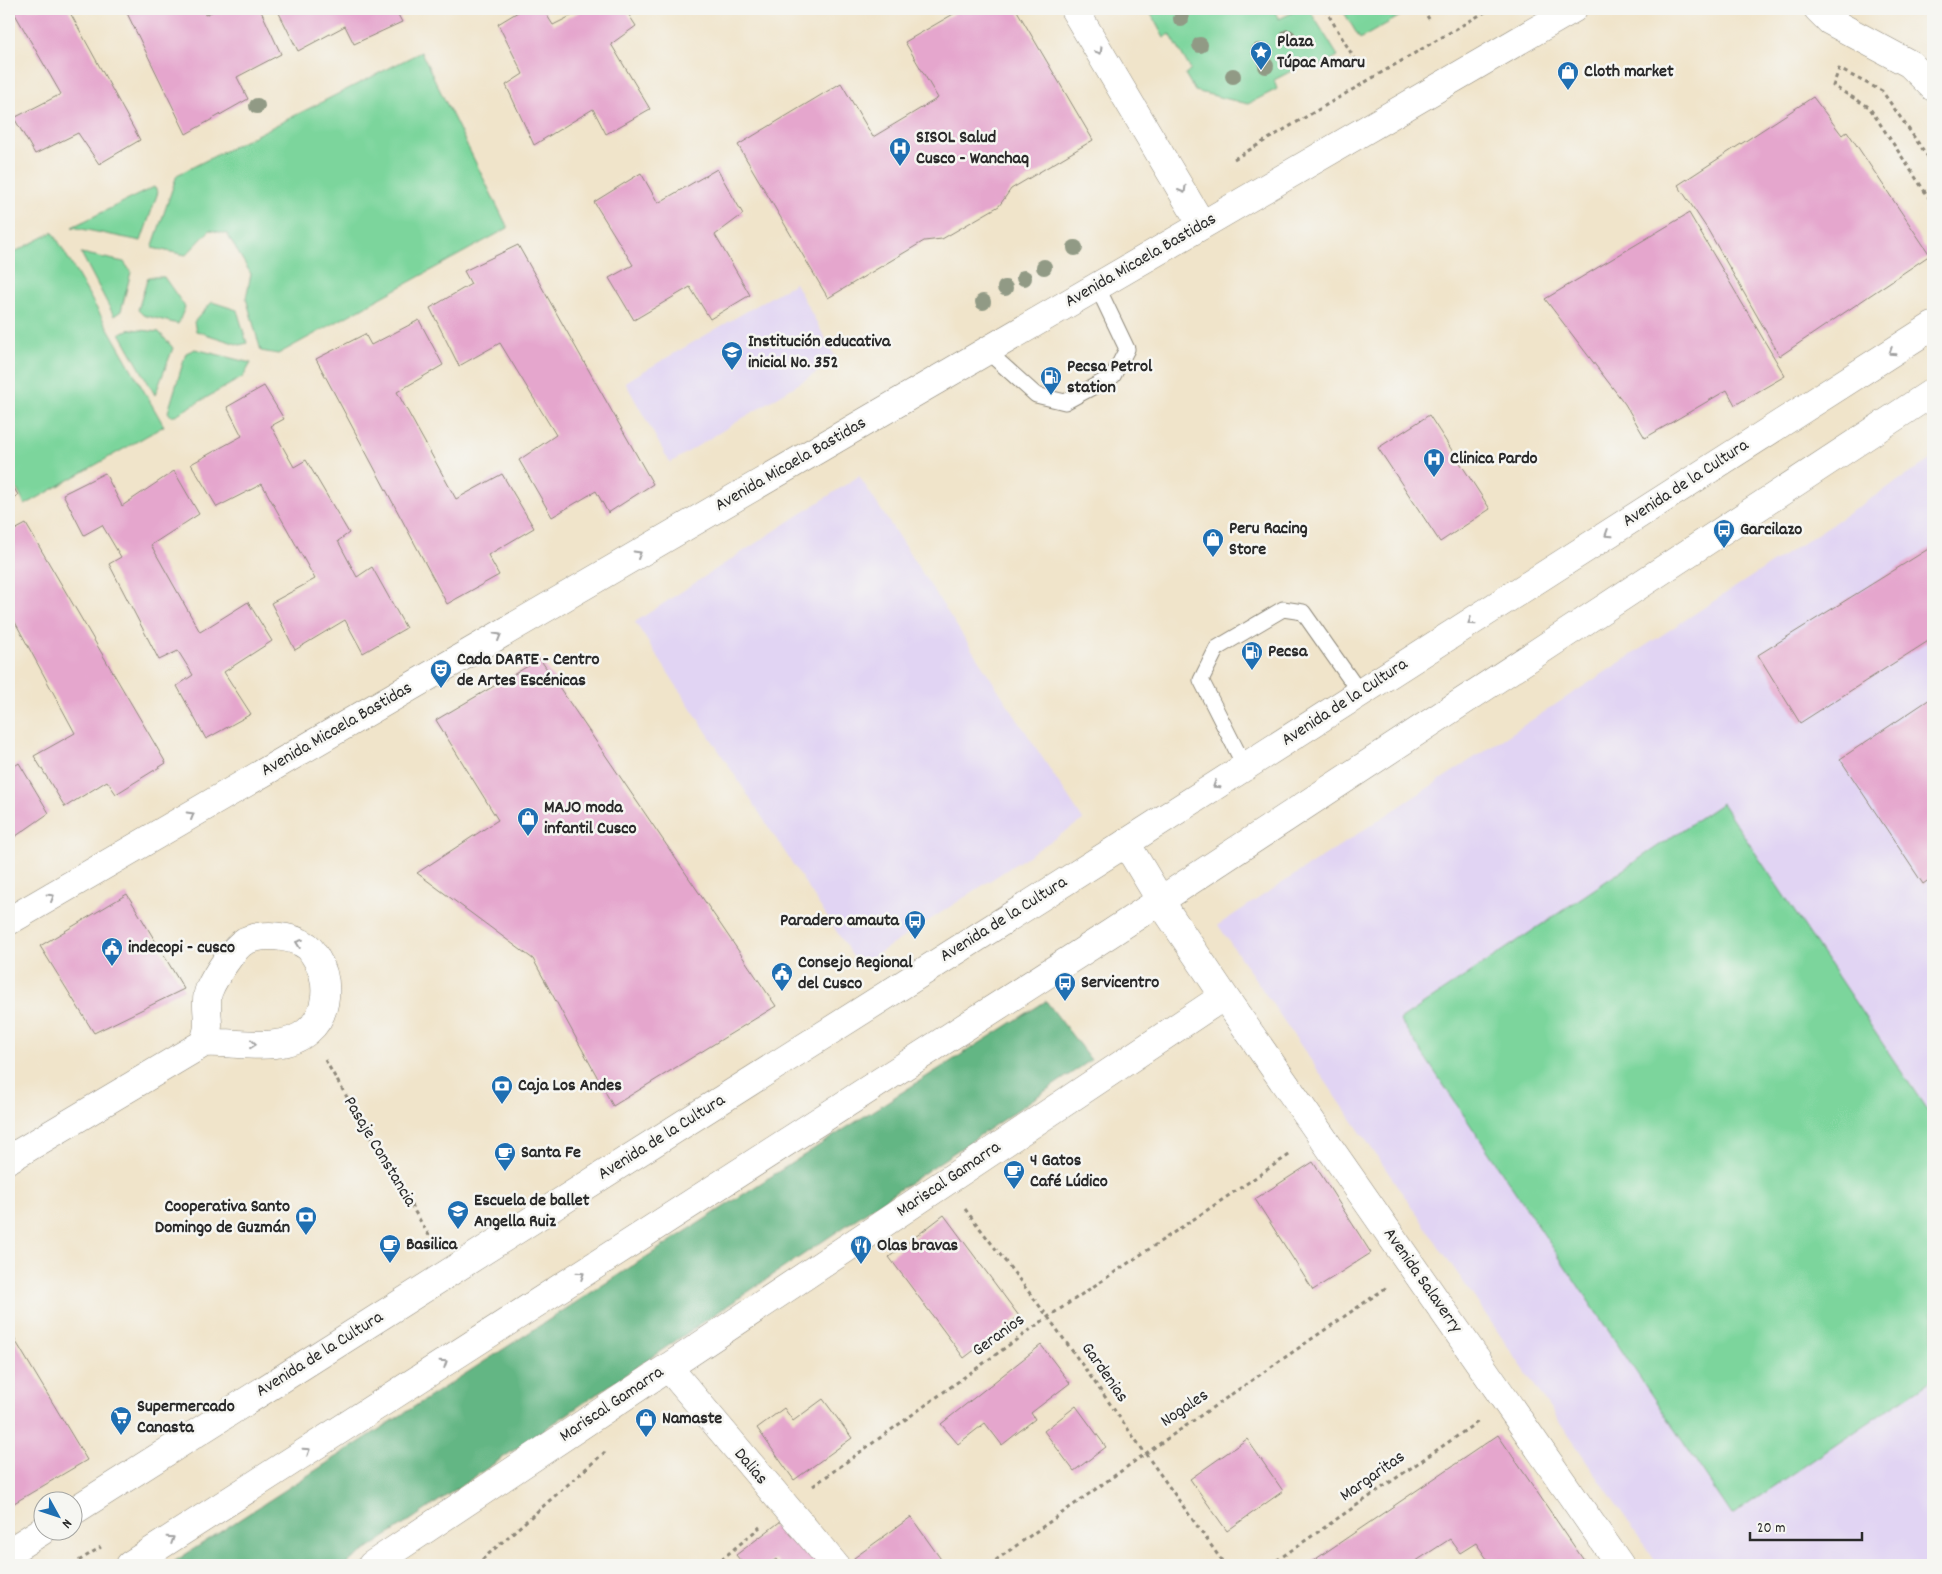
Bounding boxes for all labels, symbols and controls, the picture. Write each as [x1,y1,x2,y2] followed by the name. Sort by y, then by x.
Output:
[1277,30,1365,76] place label: Plaza Túpac Amaru
[1249,40,1273,71] place icon: Plaza Túpac Amaru
[1093,45,1103,54] one-way arrow
[1556,60,1580,91] shop icon: Cloth market
[1584,60,1674,85] place label: Cloth market
[916,126,1029,172] place label: SISOL Salud Cusco - Wanchaq
[888,136,912,167] hospital icon: SISOL Salud Cusco - Wanchaq
[1177,185,1187,194] one-way arrow
[1061,207,1221,315] street label: Avenida Micaela Bastidas
[748,330,891,376] place label: Institución educativa inicial No. 352
[720,340,744,371] school or university icon: Institución educativa inicial No. 352
[1889,346,1898,356] one-way arrow
[1067,355,1153,401] place label: Pecsa Petrol station
[1039,365,1063,396] fuel station icon: Pecsa Petrol station
[711,411,871,519] street label: Avenida Micaela Bastidas
[1618,434,1754,534] street label: Avenida de la Cultura
[1422,447,1446,478] hospital icon: Clinica Pardo
[1450,447,1538,472] place label: Clinica Pardo
[1229,517,1308,563] place label: Peru Racing Store
[1712,518,1736,549] bus stop icon: Garcilazo
[1740,518,1802,543] place label: Garcilazo
[1201,527,1225,558] shop icon: Peru Racing Store
[1604,528,1613,538] one-way arrow
[633,551,642,561] one-way arrow
[1468,616,1477,625] one-way arrow
[492,633,501,643] one-way arrow
[1240,640,1264,671] fuel station icon: Pecsa
[1268,640,1308,665] place label: Pecsa
[457,648,599,694] place label: Cada DARTE - Centro de Artes Escénicas
[1277,653,1413,753] street label: Avenida de la Cultura
[429,658,453,689] theatre icon: Cada DARTE - Centro de Artes Escénicas
[257,676,417,784] street label: Avenida Micaela Bastidas
[1213,779,1222,788] one-way arrow
[544,796,637,842] place label: MAJO moda infantil Cusco
[516,806,540,837] shop icon: MAJO moda infantil Cusco
[186,811,195,821] one-way arrow
[936,871,1073,969] street label: Avenida de la Cultura
[45,893,54,903] one-way arrow
[780,909,900,934] place label: Paradero amauta
[903,909,927,940] bus stop icon: Paradero amauta
[100,936,124,967] public building icon: indecopi - cusco
[128,936,235,961] place label: indecopi - cusco
[295,939,304,949] one-way arrow
[798,951,913,997] place label: Consejo Regional del Cusco
[770,961,794,992] public building icon: Consejo Regional del Cusco
[1053,971,1077,1002] bus stop icon: Servicentro
[1081,971,1159,996] place label: Servicentro
[249,1038,257,1049] one-way arrow
[490,1074,514,1105] bank icon: Caja Los Andes
[518,1074,622,1099] place label: Caja Los Andes
[594,1089,731,1187] street label: Avenida de la Cultura
[336,1092,422,1212] street label: Pasaje Constancia
[892,1136,1007,1224] street label: Mariscal Gamarra
[493,1141,517,1172] cafe icon: Santa Fe
[521,1141,581,1166] place label: Santa Fe
[1030,1149,1108,1195] place label: 4 Gatos Café Lúdico
[1002,1159,1026,1190] cafe icon: 4 Gatos Café Lúdico
[474,1189,590,1235] place label: Escuela de ballet Angella Ruiz
[155,1195,290,1241] place label: Cooperativa Santo Domingo de Guzmán
[446,1199,470,1230] school or university icon: Escuela de ballet Angella Ruiz
[294,1205,318,1236] bank icon: Cooperativa Santo Domingo de Guzmán
[1376,1223,1468,1339] street label: Avenida Salaverry
[378,1233,402,1264] cafe icon: Basilica
[406,1233,458,1258] place label: Basilica
[849,1234,873,1265] restaurant icon: Olas bravas
[877,1234,959,1259] place label: Olas bravas
[575,1272,584,1281] one-way arrow
[252,1306,389,1404] street label: Avenida de la Cultura
[968,1308,1030,1364] street label: Geranios
[1074,1338,1134,1408] street label: Gardenias
[438,1360,448,1369] one-way arrow
[555,1361,670,1449] street label: Mariscal Gamarra
[1156,1384,1214,1434] street label: Nogales
[137,1395,235,1441] place label: Supermercado Canasta
[109,1405,133,1436] supermarket icon: Supermercado Canasta
[634,1407,658,1438] shop icon: Namaste
[662,1407,722,1432] place label: Namaste
[727,1443,773,1491] street label: Dalias
[1335,1445,1411,1509] street label: Margaritas
[302,1448,311,1457] one-way arrow
[32,1492,82,1542] north arrow
[1750,1509,1862,1541] scale bar
[56,1514,76,1532] text: N
[1757,1518,1785,1540] text: 20 m
[165,1536,174,1545] one-way arrow

